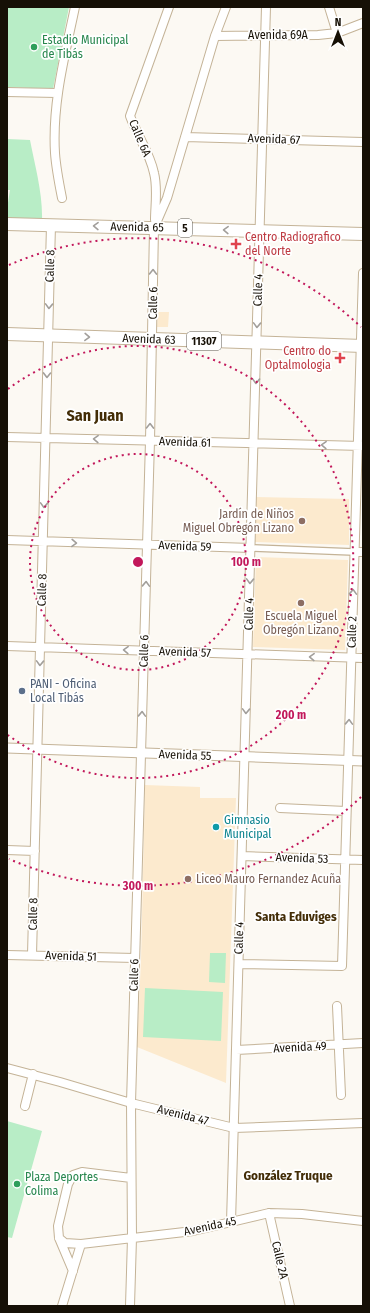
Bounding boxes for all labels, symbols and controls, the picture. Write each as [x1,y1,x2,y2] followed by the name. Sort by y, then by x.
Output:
[318,12,358,52] north arrow
[335,16,341,29] text: N
[248,28,309,42] street label: Avenida 69A
[42,33,129,61] place label: Estadio Municipal de Tibás
[29,42,39,52] marker: Estadio Municipal de Tibás
[126,117,154,159] street label: Calle 6A
[247,131,301,147] street label: Avenida 67
[178,219,192,237] road number: 5
[110,220,164,234] street label: Avenida 65
[93,222,99,230] one-way arrow
[223,225,229,234] one-way arrow
[245,230,341,258] place label: Centro Radiografico del Norte
[230,238,242,250] marker: Centro Radiografico del Norte
[42,249,58,283] street label: Calle 8
[149,269,157,275] one-way arrow
[250,273,266,307] street label: Calle 4
[146,286,160,319] street label: Calle 6
[45,303,53,309] one-way arrow
[253,322,261,328] one-way arrow
[122,331,176,347] street label: Avenida 63
[187,332,221,350] road number: 11307
[84,333,90,341] one-way arrow
[265,344,331,372] place label: Centro do Optalmologia
[334,352,346,364] marker: Centro do Optalmologia
[43,372,51,378] one-way arrow
[251,378,260,384] one-way arrow
[66,406,124,425] district label: San Juan
[146,423,154,429] one-way arrow
[159,434,211,450] street label: Avenida 61
[93,435,99,443] one-way arrow
[321,441,327,450] one-way arrow
[40,502,48,508] one-way arrow
[183,507,294,535] place label: Jardín de Niños Miguel Obregón Lizano
[297,516,307,526] marker: Jardín de Niños Miguel Obregón Lizano
[71,538,77,547] one-way arrow
[158,538,212,554] street label: Avenida 59
[131,555,145,569] centre of rings
[231,555,261,569] text: 100 m
[34,573,50,607] street label: Calle 8
[246,578,254,584] one-way arrow
[142,581,150,587] one-way arrow
[349,589,357,595] one-way arrow
[241,597,257,631] street label: Calle 4
[296,598,306,608] marker: Escuela Miguel Obregón Lizano
[263,609,339,637] place label: Escuela Miguel Obregón Lizano
[344,616,360,648] street label: Calle 2
[136,634,152,668] street label: Calle 6
[159,644,211,660] street label: Avenida 57
[123,646,129,655] one-way arrow
[309,652,315,661] one-way arrow
[36,660,44,666] one-way arrow
[30,677,97,705] place label: PANI - Oficina Local Tibás
[17,686,27,696] marker: PANI - Oficina Local Tibás
[242,708,250,714] one-way arrow
[275,708,306,722] text: 200 m
[138,711,146,717] one-way arrow
[345,719,353,725] one-way arrow
[158,747,212,763] street label: Avenida 55
[224,813,272,841] place label: Gimnasio Municipal
[211,822,221,832] marker: Gimnasio Municipal
[275,850,329,866] street label: Avenida 53
[196,872,341,886] place label: Liceo Mauro Fernandez Acuña
[183,874,193,884] marker: Liceo Mauro Fernandez Acuña
[122,879,153,893] text: 300 m
[26,897,40,931] street label: Calle 8
[255,909,337,924] district label: Santa Eduviges
[231,921,247,955] street label: Calle 4
[45,948,97,964] street label: Avenida 51
[126,958,142,992] street label: Calle 6
[273,1039,327,1055] street label: Avenida 49
[156,1102,210,1128] street label: Avenida 47
[243,1168,333,1183] district label: González Truque
[25,1170,98,1198] place label: Plaza Deportes Colima
[12,1179,22,1189] marker: Plaza Deportes Colima
[183,1214,238,1238] street label: Avenida 45
[269,1240,291,1281] street label: Calle 2A

